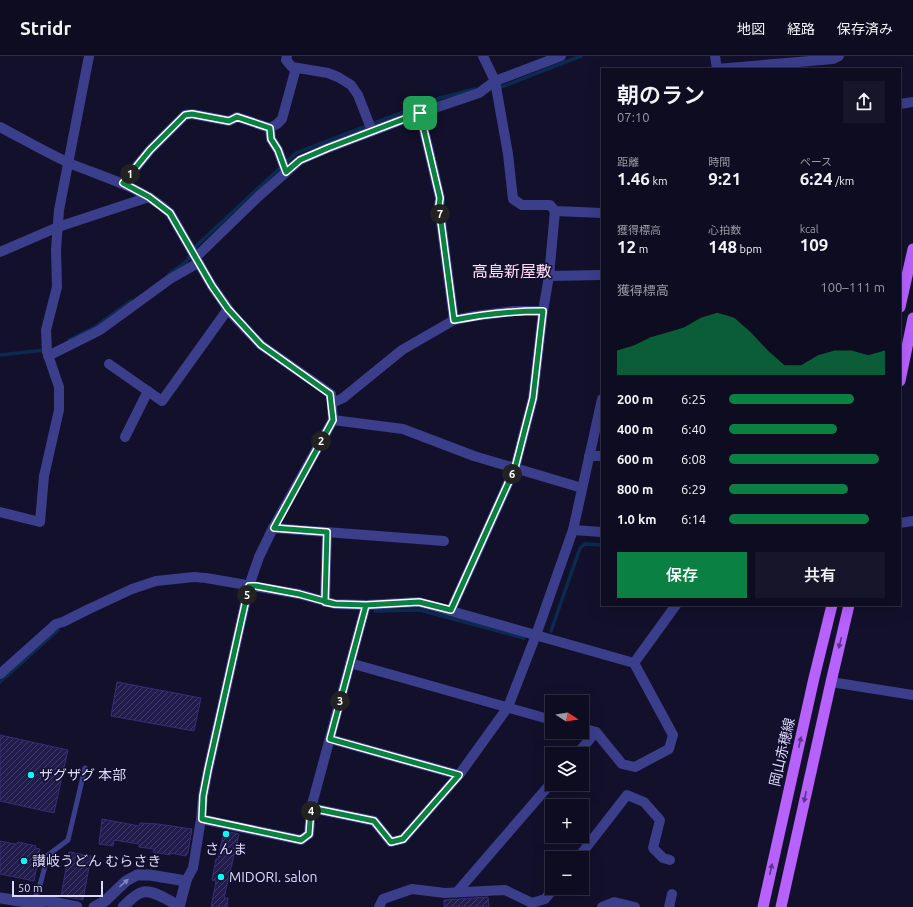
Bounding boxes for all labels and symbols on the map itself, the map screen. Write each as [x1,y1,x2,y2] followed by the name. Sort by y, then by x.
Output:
[403,96,437,130] pin
[120,164,140,184] pin: 1
[430,204,450,224] pin: 7
[472,262,552,280] district label: 高島新屋敷
[311,431,331,451] pin: 2
[502,464,522,484] pin: 6
[237,585,257,605] pin: 5
[837,637,843,649] one-way arrow
[330,691,350,711] pin: 3
[545,695,589,739] north arrow
[766,716,798,788] street label: 岡山赤穂線
[797,736,803,748] one-way arrow
[39,767,126,783] place label: ザグザグ 本部
[26,770,36,780] marker: ザグザグ 本部
[802,791,808,803] one-way arrow
[301,801,321,821] pin: 4
[221,829,231,839] marker: さんま
[205,841,247,857] place label: さんま
[32,853,161,869] place label: 讃岐うどん むらさき
[19,856,29,866] marker: 讃岐うどん むらさき
[769,863,775,875] one-way arrow
[229,869,318,885] place label: MIDORI. salon
[216,872,226,882] marker: MIDORI. salon
[12,879,103,898] scale bar
[119,879,130,888] one-way arrow

